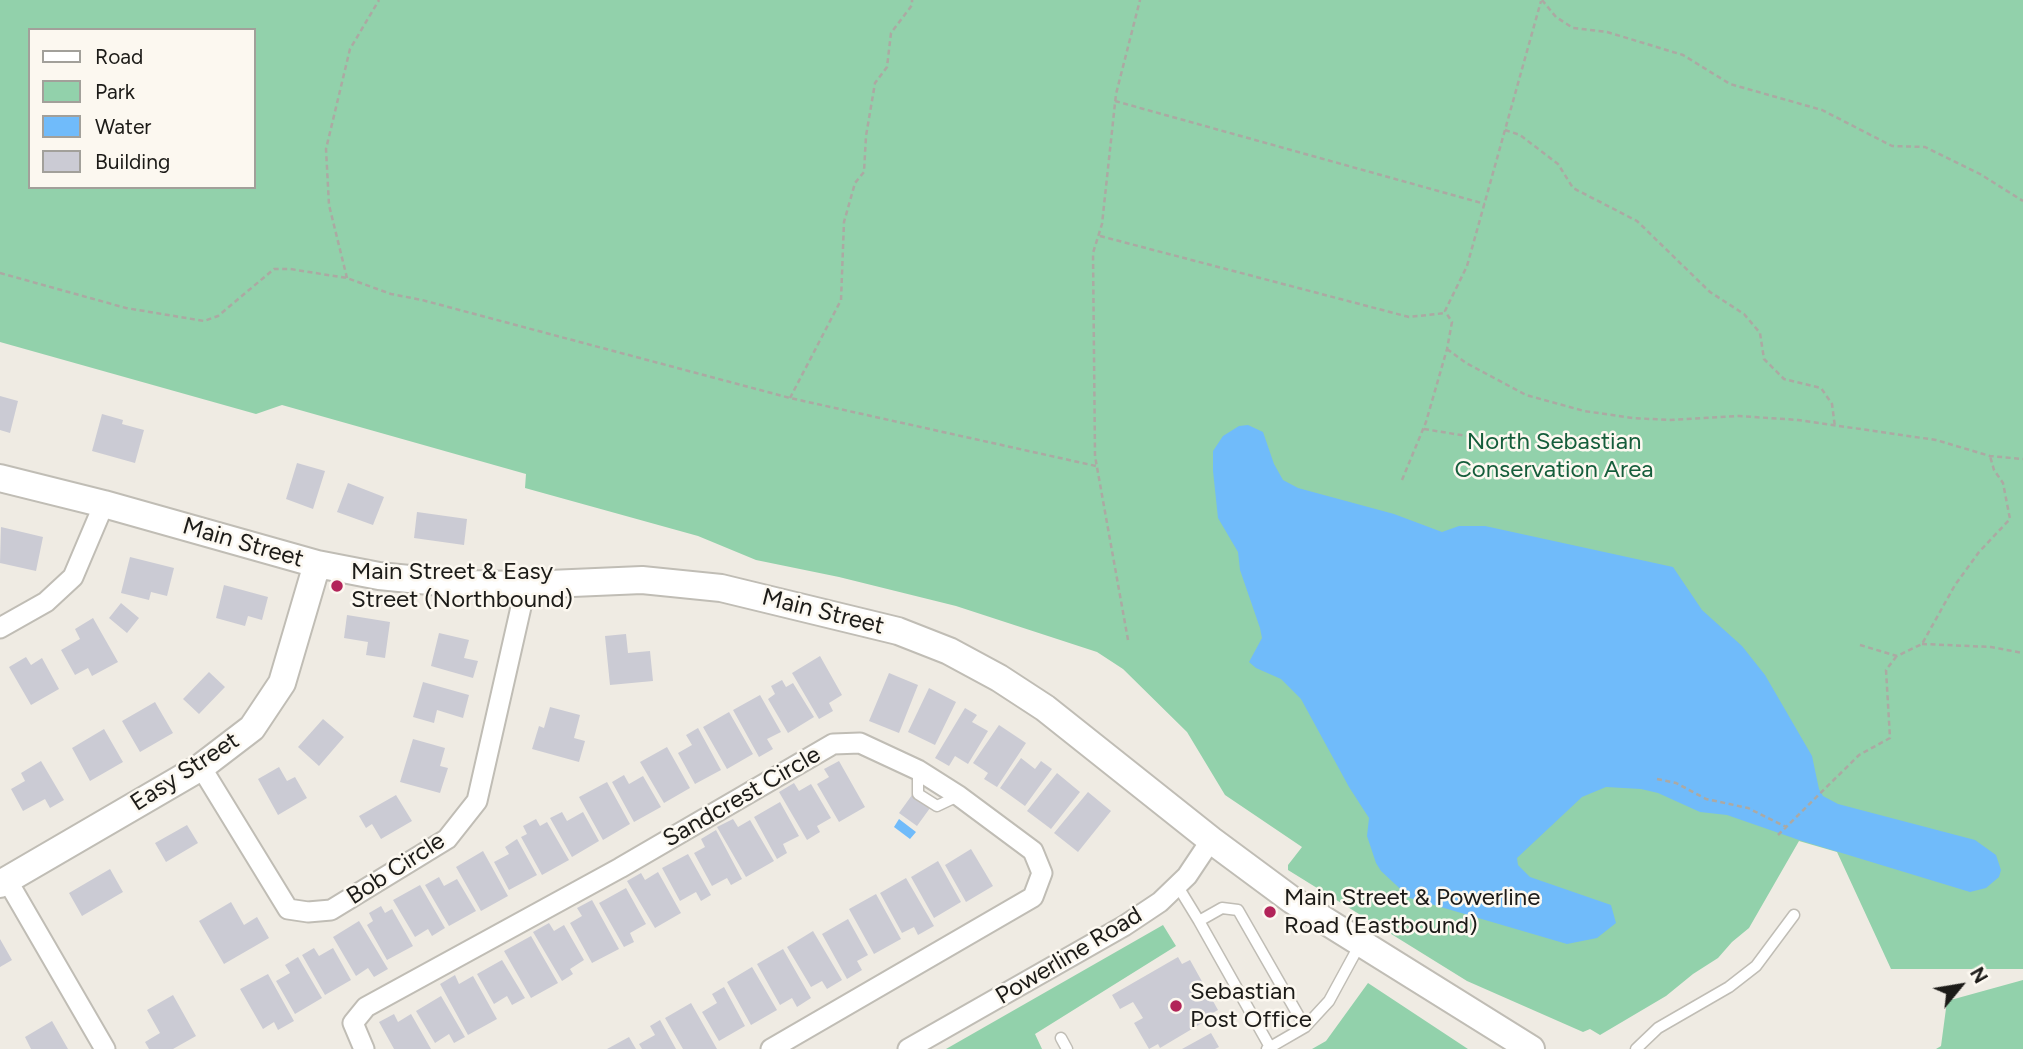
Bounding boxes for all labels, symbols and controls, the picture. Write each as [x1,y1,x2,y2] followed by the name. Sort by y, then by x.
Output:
[28,28,256,189] legend
[95,44,143,69] text: Road
[95,79,135,104] text: Park
[95,114,151,139] text: Water
[95,149,170,174] text: Building
[1454,428,1654,484] park label: North Sebastian Conservation Area
[179,512,307,574] street label: Main Street
[351,558,573,614] place label: Main Street & Easy Street (Northbound)
[329,578,345,594] marker: Main Street & Easy Street (Northbound)
[759,583,887,641] street label: Main Street
[125,726,245,818] street label: Easy Street
[658,740,826,854] street label: Sandcrest Circle
[342,827,450,911] street label: Bob Circle
[1284,884,1540,940] place label: Main Street & Powerline Road (Eastbound)
[991,901,1147,1011] street label: Powerline Road
[1262,904,1278,920] marker: Main Street & Powerline Road (Eastbound)
[1925,951,1995,1021] north arrow
[1965,963,1992,987] text: N
[1190,978,1312,1034] place label: Sebastian Post Office
[1168,998,1184,1014] marker: Sebastian Post Office

